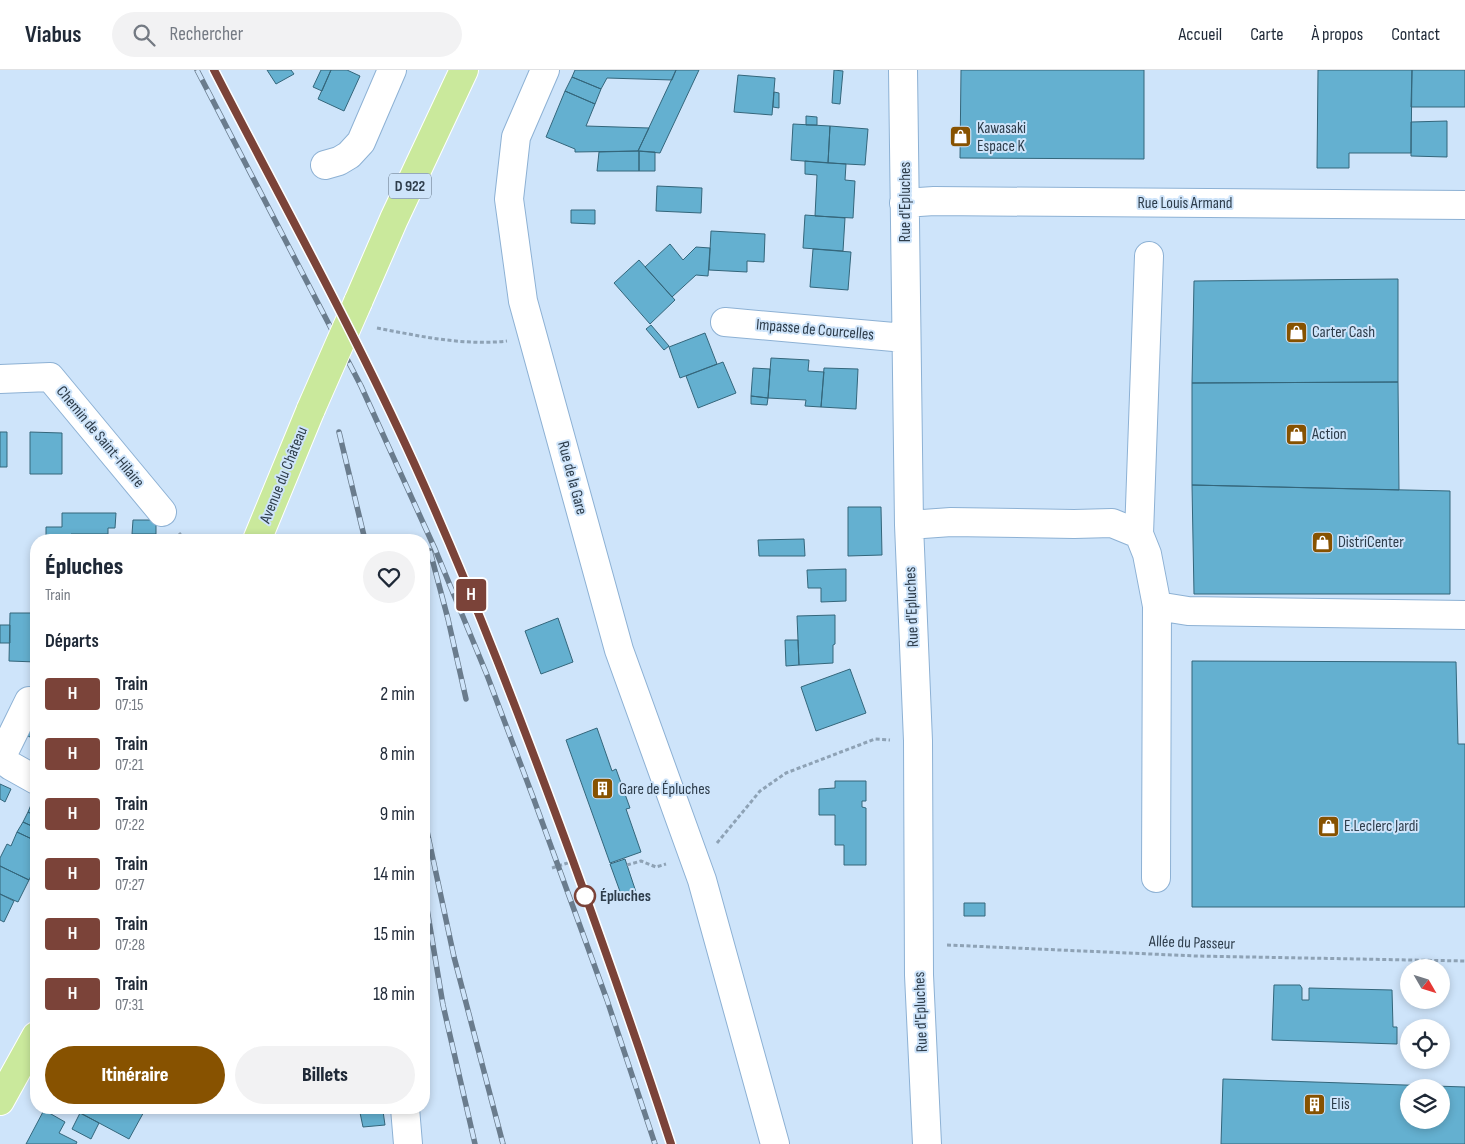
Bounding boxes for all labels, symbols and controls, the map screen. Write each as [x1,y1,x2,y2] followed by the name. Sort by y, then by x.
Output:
[112,12,462,57] search box
[25,20,82,49] text: Viabus
[130,21,158,49] icon: search
[170,23,243,46] text: Rechercher
[1178,24,1222,45] text: Accueil
[1250,24,1283,45] text: Carte
[1311,24,1363,45] text: À propos
[1391,24,1440,45] text: Contact
[977,119,1026,156] place label: Kawasaki Espace K
[949,125,973,149] shop icon: Kawasaki Espace K
[896,161,915,242] street label: Rue d'Epluches
[389,174,431,198] road number: D 922
[1137,194,1233,213] street label: Rue Louis Armand
[755,315,875,345] street label: Impasse de Courcelles
[1284,320,1308,344] shop icon: Carter Cash
[1312,323,1375,342] place label: Carter Cash
[52,382,148,492] street label: Chemin de Saint-Hilaire
[1284,422,1308,446] shop icon: Action
[256,424,312,527] street label: Avenue du Château
[1311,425,1347,444] place label: Action
[553,439,591,517] street label: Rue de la Gare
[1310,530,1334,554] shop icon: DistriCenter
[1338,533,1404,552] place label: DistriCenter
[363,551,415,603] button: heart
[45,552,123,581] text: Épluches
[901,566,923,648] street label: Rue d'Epluches
[455,579,487,611] line badge: H
[466,584,476,605] text: H
[45,586,71,605] text: Train
[45,630,99,653] text: Départs
[115,673,148,696] text: Train
[68,683,77,704] text: H
[380,683,415,706] text: 2 min
[115,696,143,715] text: 07:15
[115,733,148,756] text: Train
[68,743,77,764] text: H
[380,743,415,766] text: 8 min
[115,756,144,775] text: 07:21
[591,777,615,801] building icon: Gare de Épluches
[619,780,711,799] place label: Gare de Épluches
[115,793,148,816] text: Train
[68,803,77,824] text: H
[380,803,415,826] text: 9 min
[1316,814,1340,838] shop icon: E.Leclerc Jardi
[115,816,145,835] text: 07:22
[1344,817,1418,836] place label: E.Leclerc Jardi
[115,853,148,876] text: Train
[68,863,77,884] text: H
[374,863,415,886] text: 14 min
[115,876,144,895] text: 07:27
[574,885,596,907] marker: Épluches
[600,887,651,906] place label: Épluches
[115,913,148,936] text: Train
[68,923,77,944] text: H
[374,923,415,946] text: 15 min
[1148,932,1236,954] street label: Allée du Passeur
[115,936,145,955] text: 07:28
[1400,959,1450,1009] north arrow
[1400,959,1450,1129] map controls
[910,971,932,1053] street label: Rue d'Epluches
[115,973,148,996] text: Train
[68,983,77,1004] text: H
[373,983,415,1006] text: 18 min
[115,996,144,1015] text: 07:31
[1400,1019,1450,1069] button: locate
[45,1046,225,1104] button: Itinéraire
[235,1046,415,1104] button: Billets
[1400,1079,1450,1129] button: layers
[1303,1092,1327,1116] building icon: Elis
[1331,1095,1350,1114] place label: Elis

